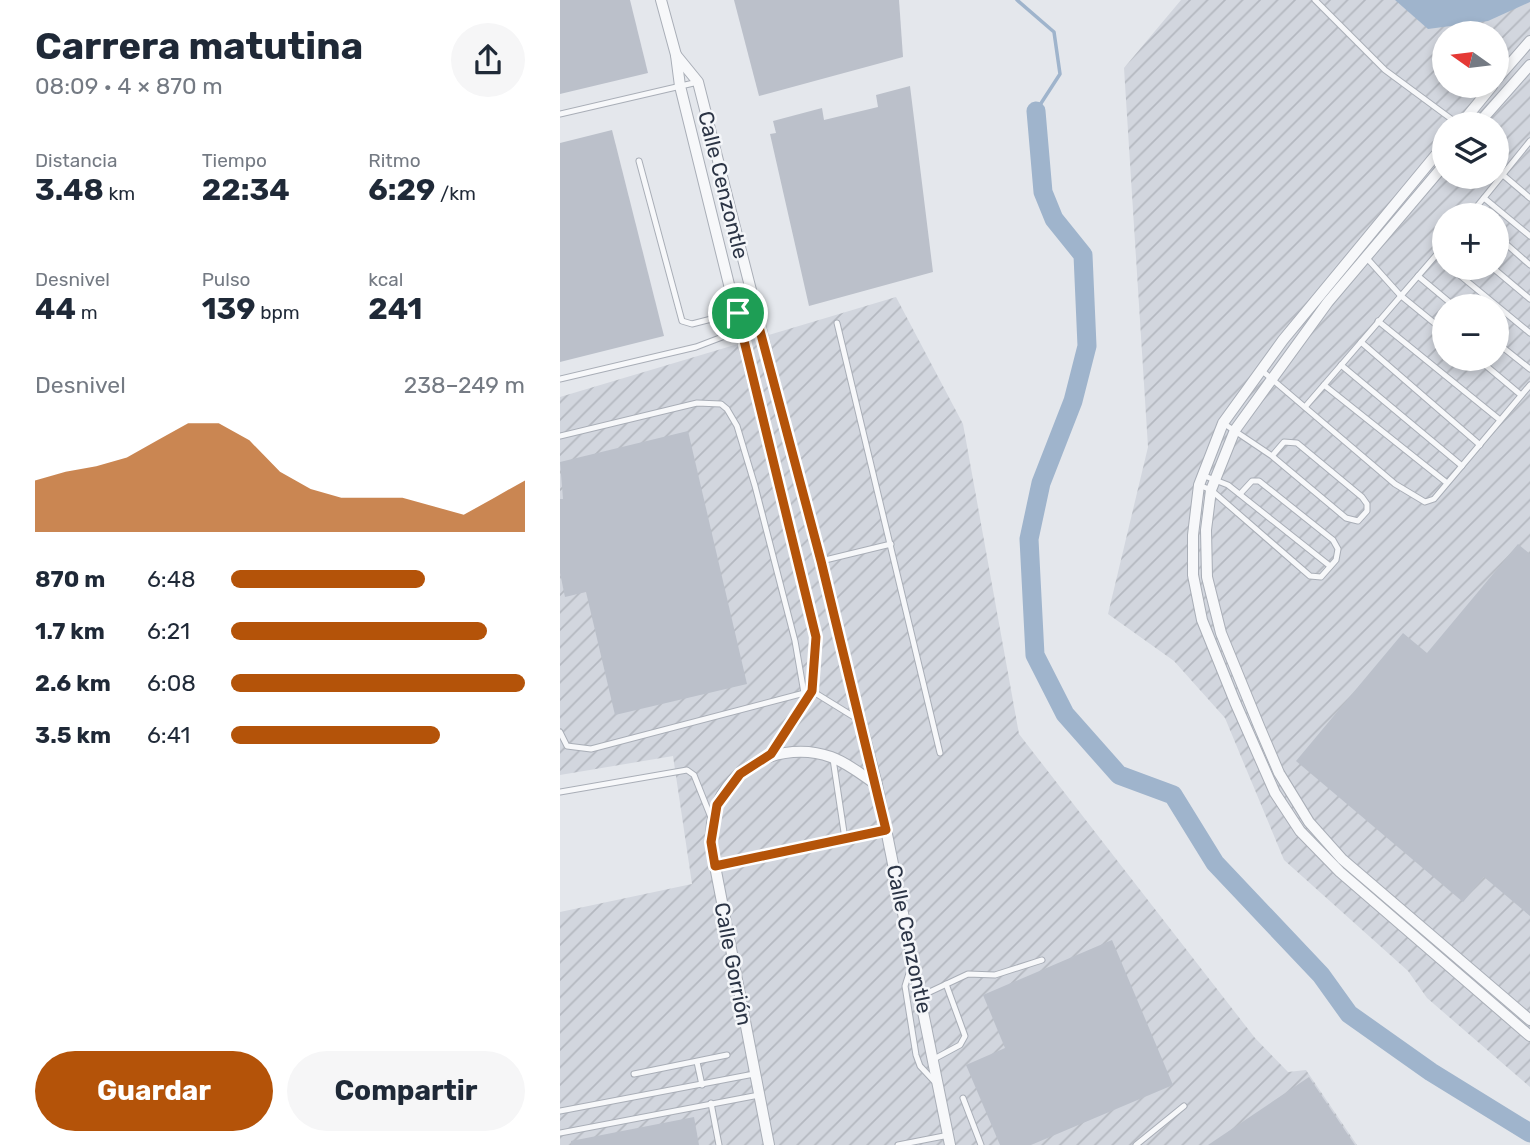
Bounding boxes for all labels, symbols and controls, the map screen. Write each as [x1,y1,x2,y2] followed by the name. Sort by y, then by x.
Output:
[1432,21,1508,98] north arrow
[1432,21,1509,371] map controls
[35,23,363,69] text: Carrera matutina
[451,23,525,97] button: share
[35,72,223,100] text: 08:09 · 4 × 870 m
[693,108,754,261] street label: Calle Cenzontle
[1432,112,1509,189] button: layers
[35,149,117,172] text: Distancia
[202,149,267,172] text: Tiempo
[368,149,421,172] text: Ritmo
[35,172,104,208] text: 3.48
[202,172,290,208] text: 22:34
[368,172,435,208] text: 6:29
[104,182,135,205] text: km
[435,182,476,205] text: /km
[1432,203,1509,280] button: +
[35,268,110,291] text: Desnivel
[202,268,251,291] text: Pulso
[368,268,403,291] text: kcal
[708,283,768,343] pin
[35,291,76,327] text: 44
[202,291,256,327] text: 139
[368,291,422,327] text: 241
[719,294,757,332] icon: arrive
[1432,294,1509,371] button: −
[76,301,98,324] text: m
[256,301,300,324] text: bpm
[35,371,126,399] text: Desnivel
[404,371,525,399] text: 238–249 m
[35,565,105,593] text: 870 m
[147,565,196,593] text: 6:48
[35,617,105,645] text: 1.7 km
[147,617,190,645] text: 6:21
[35,669,111,697] text: 2.6 km
[147,669,196,697] text: 6:08
[35,721,111,749] text: 3.5 km
[147,721,190,749] text: 6:41
[882,862,937,1016] street label: Calle Cenzontle
[709,900,758,1028] street label: Calle Gorrión
[35,1051,273,1131] button: Guardar
[287,1051,525,1131] button: Compartir

